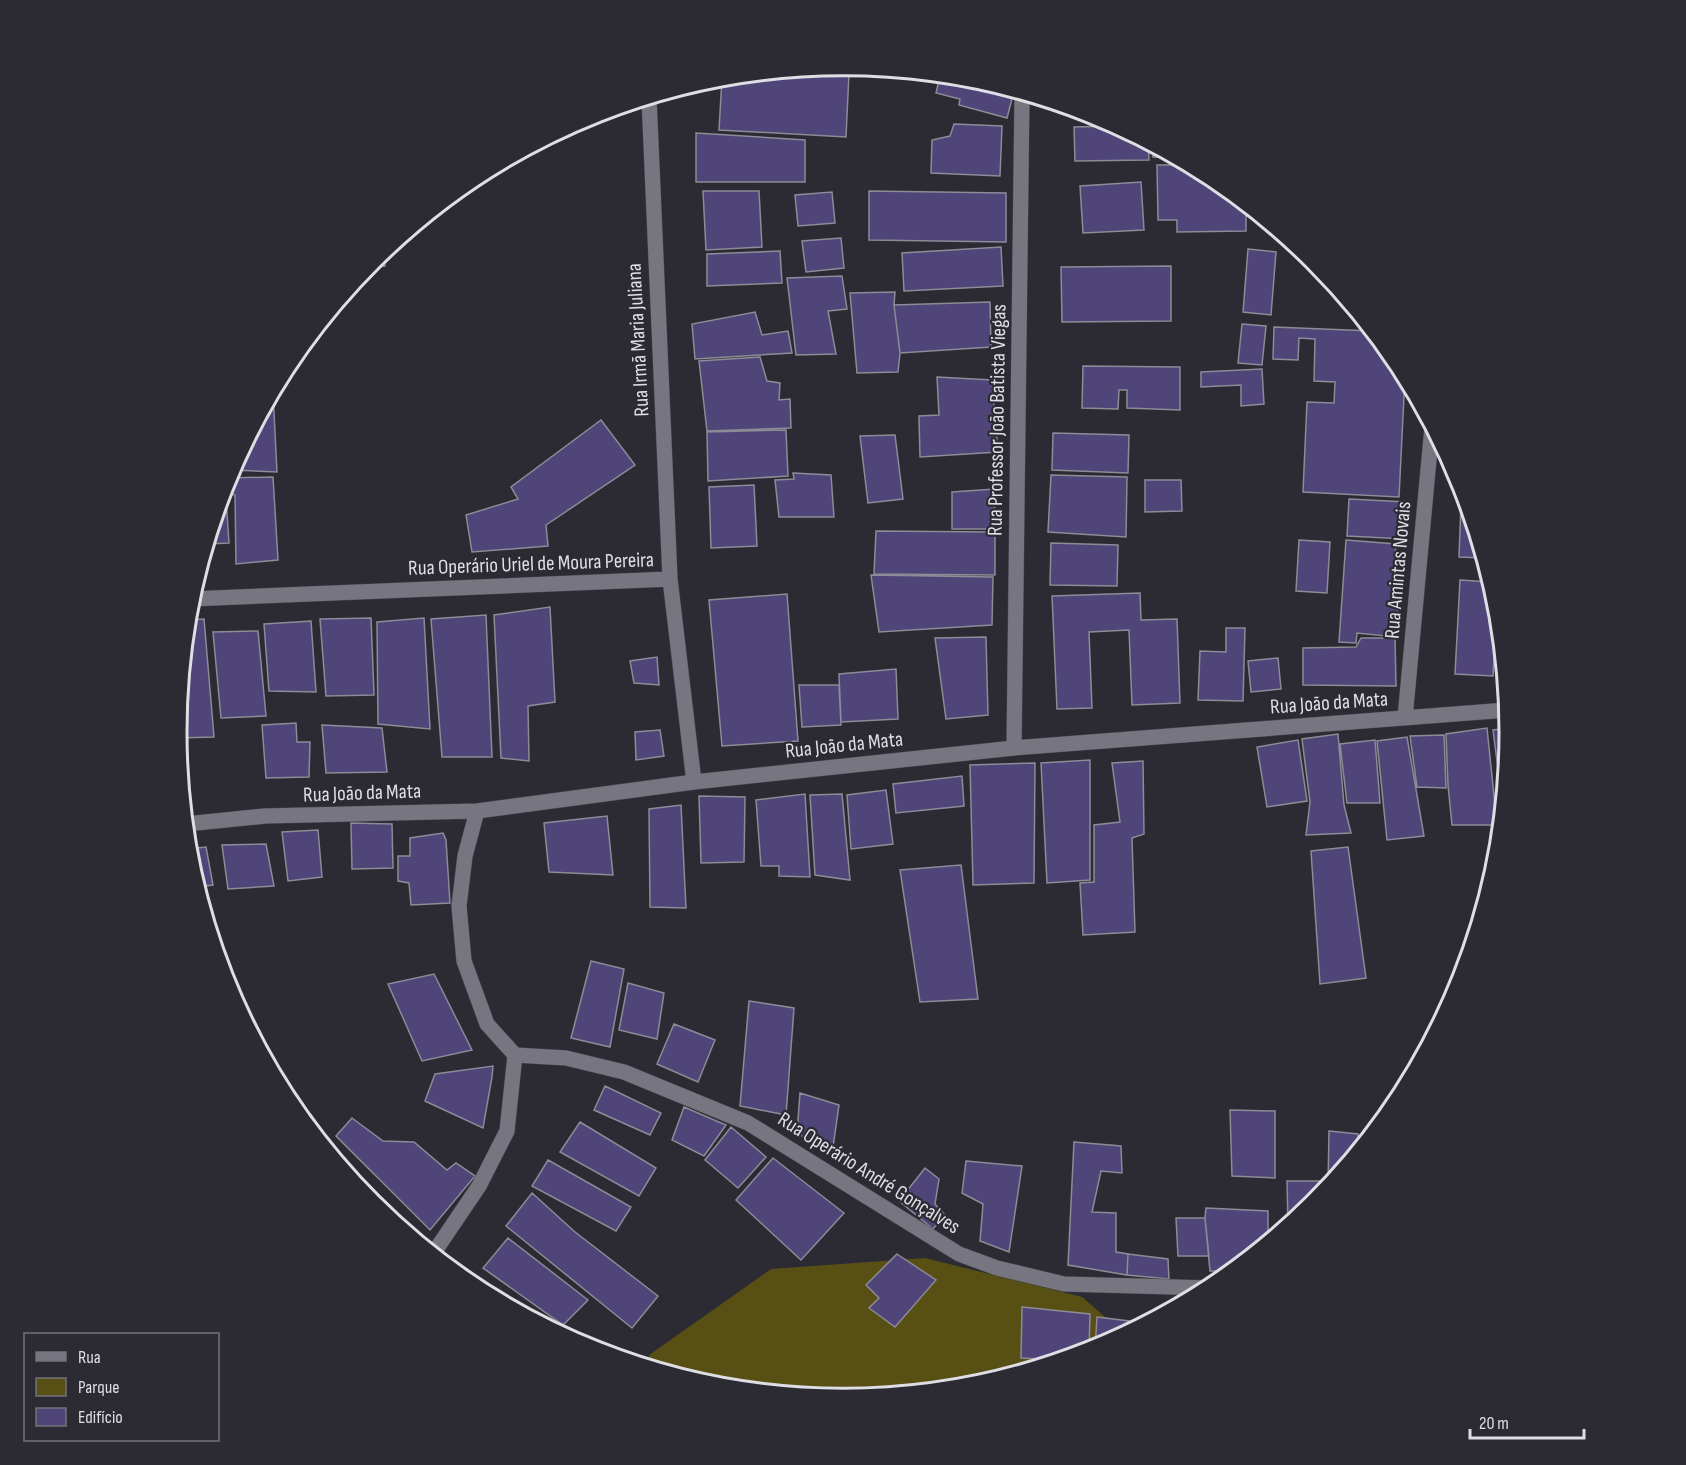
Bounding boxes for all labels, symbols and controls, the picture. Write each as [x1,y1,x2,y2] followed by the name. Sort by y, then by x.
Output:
[622,263,654,417] street label: Rua Irmã Maria Juliana
[982,304,1012,536] street label: Rua Professor João Batista Viegas
[1380,500,1416,640] street label: Rua Amintas Novais
[408,547,654,581] street label: Rua Operário Uriel de Moura Pereira
[1269,686,1389,720] street label: Rua João da Mata
[784,726,904,764] street label: Rua João da Mata
[303,778,421,808] street label: Rua João da Mata
[773,1107,965,1239] street label: Rua Operário André Gonçalves
[24,1333,219,1441] legend
[78,1347,101,1368] text: Rua
[78,1377,119,1398] text: Parque
[1470,1402,1584,1440] scale bar
[78,1407,123,1428] text: Edifício
[1479,1413,1509,1434] text: 20 m

